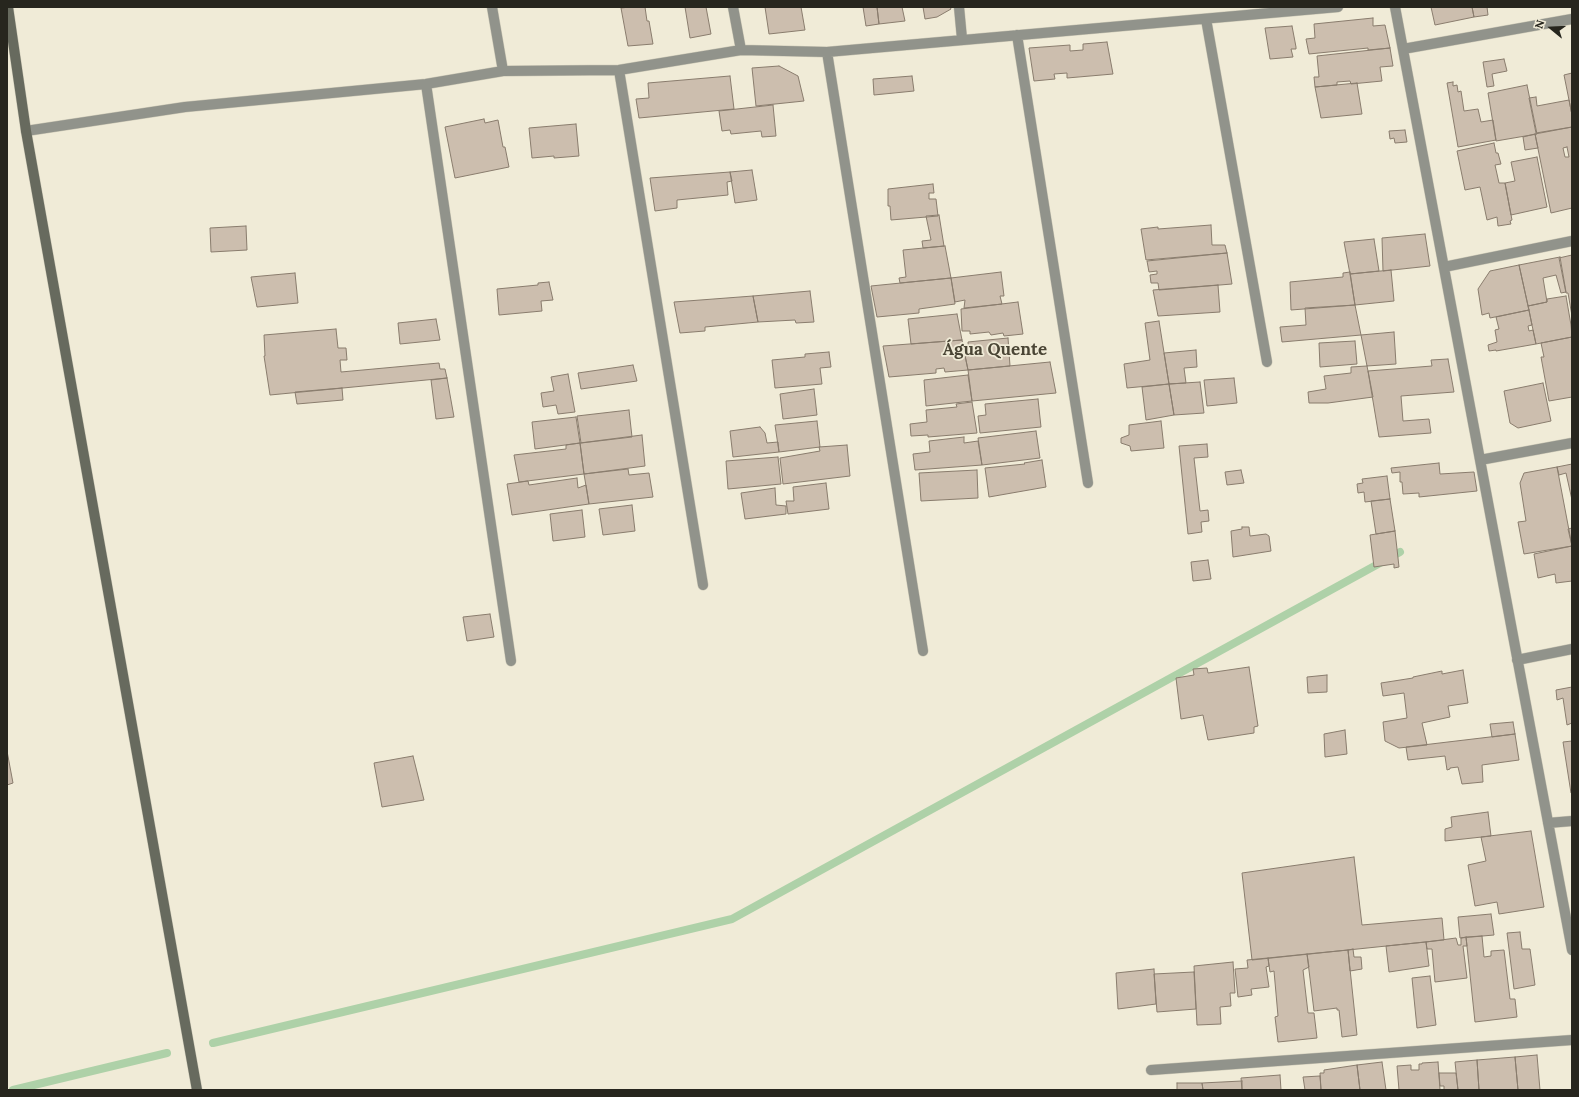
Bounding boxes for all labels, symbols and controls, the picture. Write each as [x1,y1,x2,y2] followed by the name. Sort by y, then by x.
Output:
[1531,8,1571,48] north arrow
[1532,18,1548,31] text: N
[943,340,1047,360] district label: Água Quente

